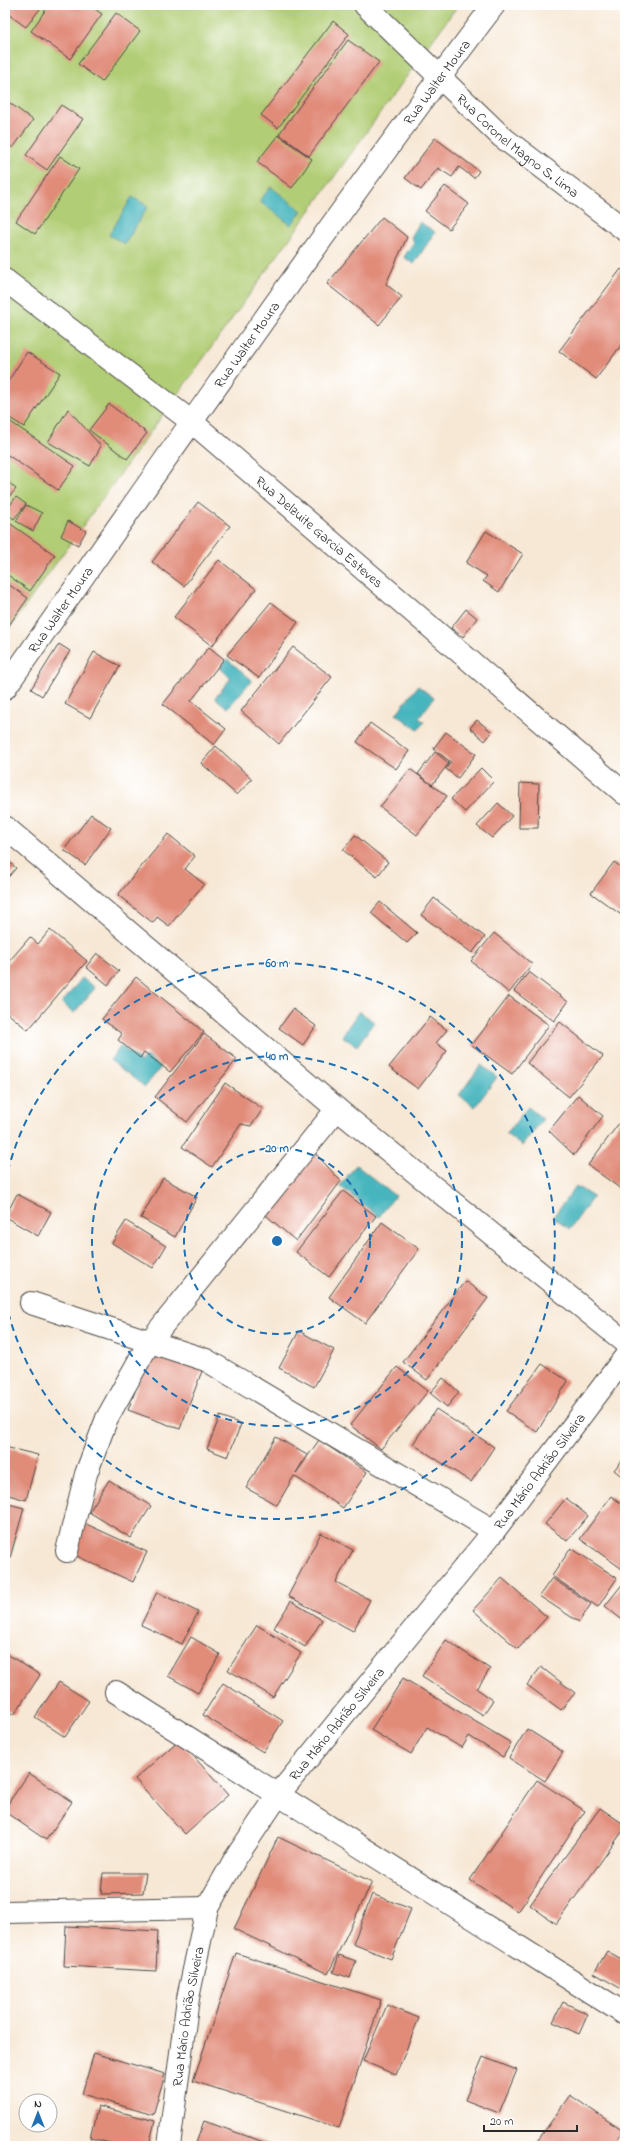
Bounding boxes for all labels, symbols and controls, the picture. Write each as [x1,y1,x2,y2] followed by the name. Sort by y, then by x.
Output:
[399,36,476,130] street label: Rua Walter Moura
[451,89,583,204] street label: Rua Coronel Magno S. Lima
[210,298,286,393] street label: Rua Walter Moura
[250,472,387,594] street label: Rua Delzuite Garcia Esteves
[23,562,99,658] street label: Rua Walter Moura
[265,955,289,973] text: 60 m
[265,1048,289,1066] text: 40 m
[264,1140,289,1158] text: 20 m
[270,1234,284,1248] centre of rings
[489,1409,591,1535] street label: Rua Mário Adrião Silveira
[285,1663,391,1786] street label: Rua Mário Adrião Silveira
[168,1945,211,2088] street label: Rua Mário Adrião Silveira
[18,2093,58,2133] north arrow
[34,2096,42,2112] text: N
[484,2107,577,2133] scale bar
[490,2113,513,2131] text: 20 m

